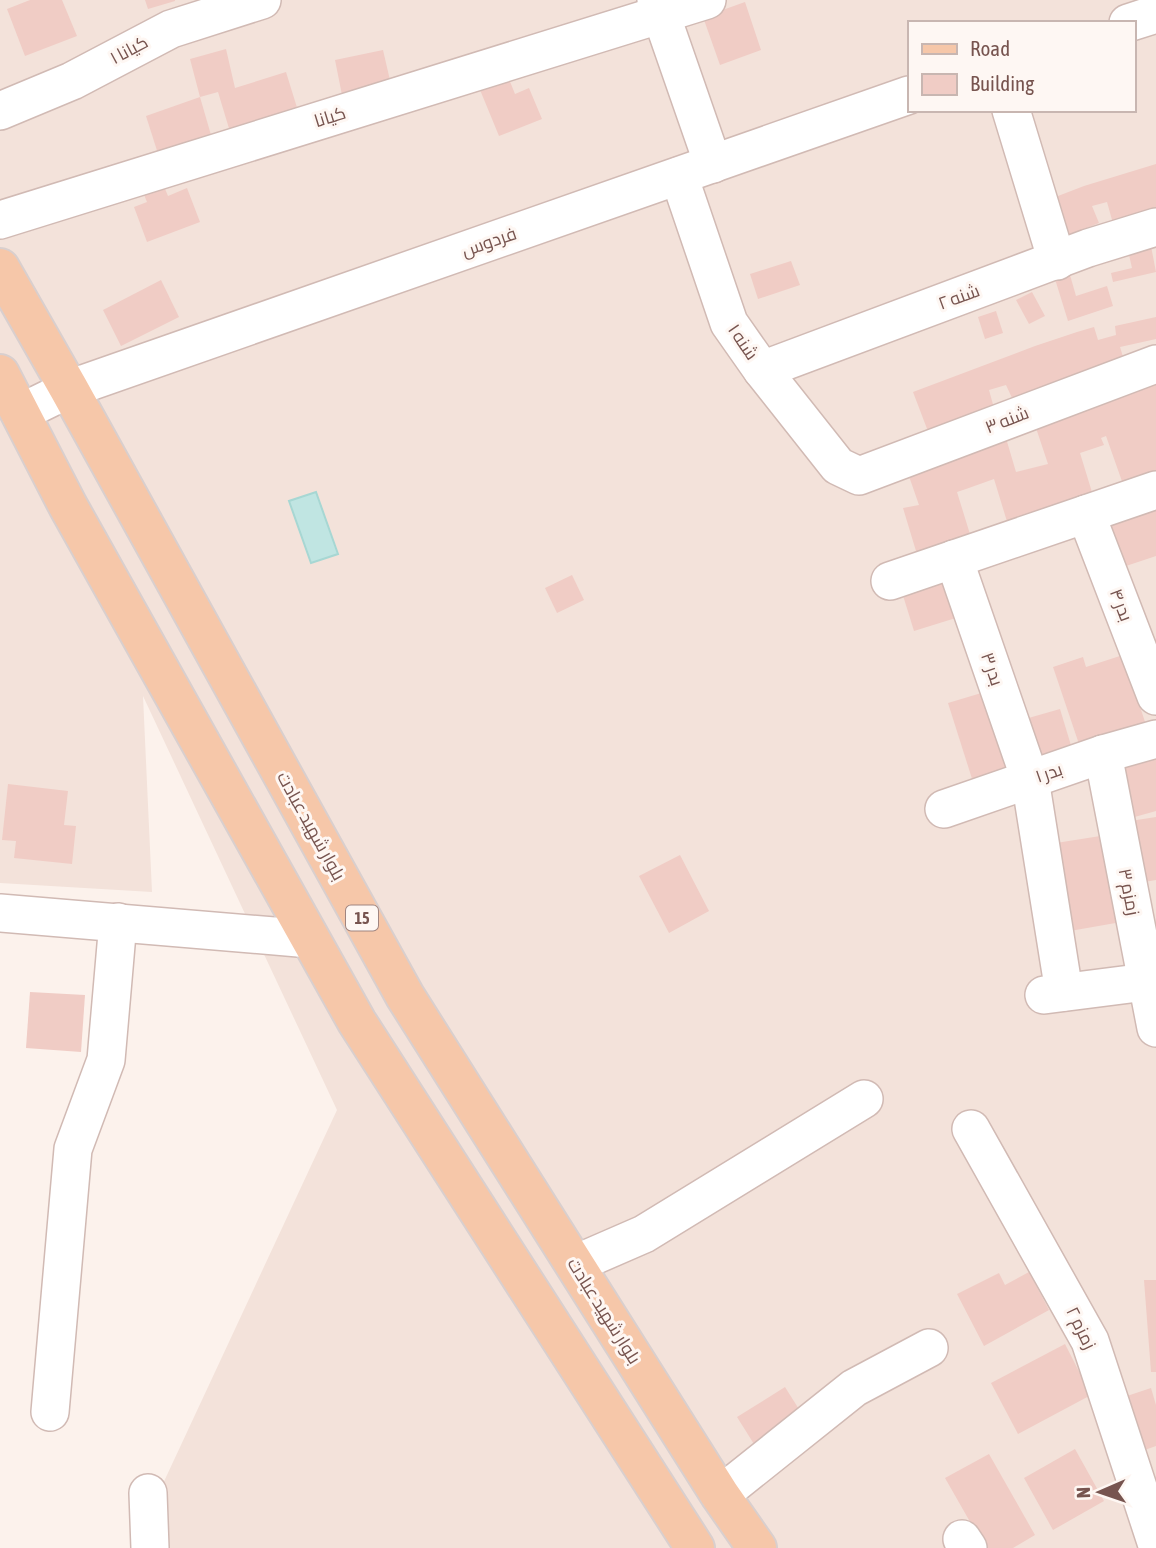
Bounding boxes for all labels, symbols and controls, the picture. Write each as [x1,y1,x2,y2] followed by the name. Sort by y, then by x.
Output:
[908,21,1135,112] legend
[106,31,151,68] street label: کیانا ۱
[970,36,1010,60] text: Road
[970,71,1034,95] text: Building
[311,102,348,131] street label: کیانا
[459,222,519,262] street label: فردوس
[935,279,982,314] street label: شنه ۲
[724,320,763,364] street label: شنه ۱
[982,402,1032,437] street label: شنه ۳
[1105,585,1137,625] street label: بدر ۴
[976,649,1008,689] street label: بدر ۳
[1033,758,1065,788] street label: بدر ۱
[272,768,350,884] street label: بلوار شهید عبادت
[1113,867,1144,918] street label: زمزم ۳
[346,906,378,930] road number: 15
[563,1254,645,1368] street label: بلوار شهید عبادت
[1060,1303,1101,1353] street label: زمزم ۲
[1065,1457,1135,1527] north arrow
[1072,1487,1094,1499] text: N

